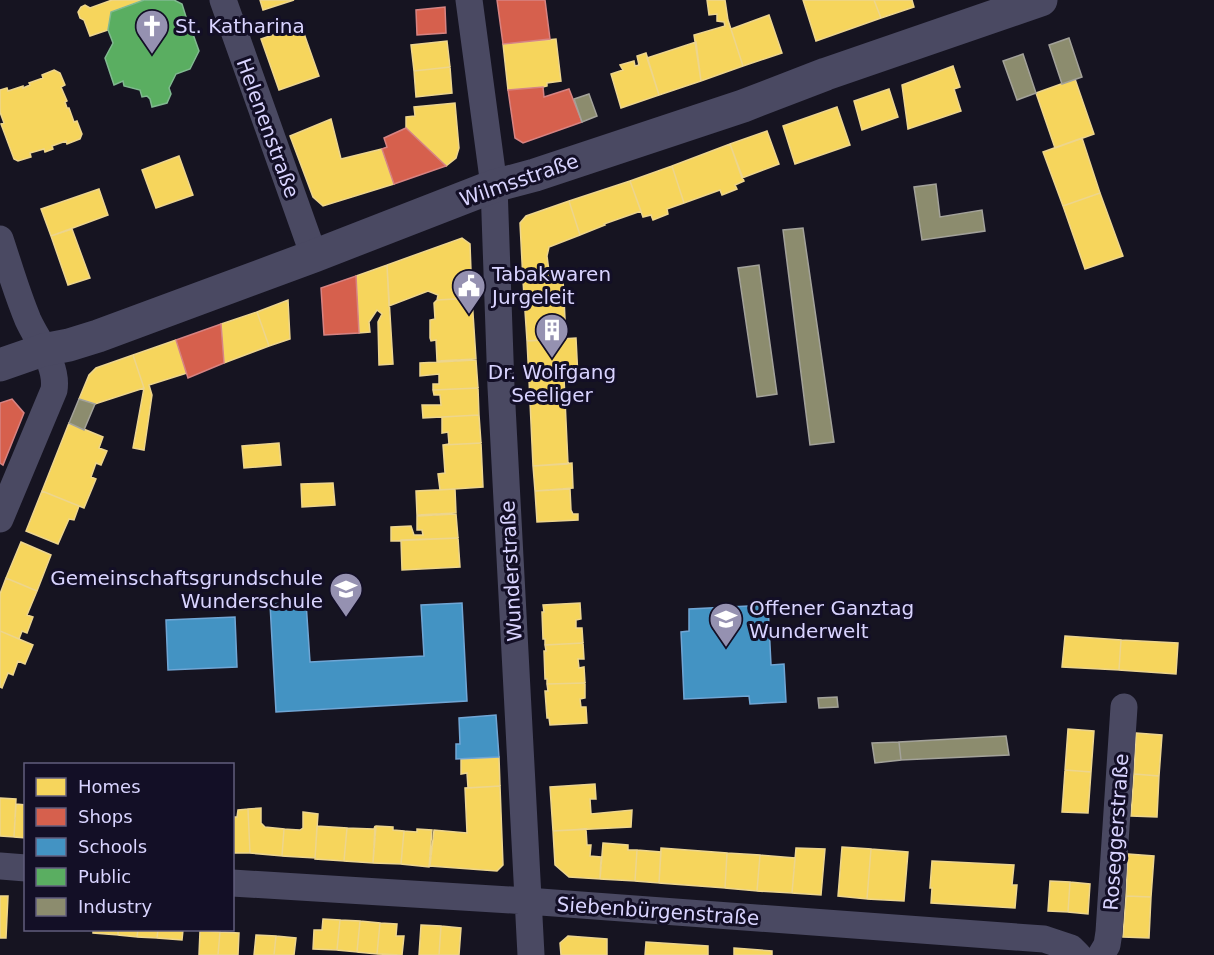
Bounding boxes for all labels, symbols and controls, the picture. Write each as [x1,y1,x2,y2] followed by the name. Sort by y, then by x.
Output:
[134,8,170,55] church icon: St. Katharina
[175,14,305,38] place label: St. Katharina
[232,55,304,201] street label: Helenenstraße
[456,148,582,212] street label: Wilmsstraße
[490,262,611,309] place label: Tabakwaren Jurgeleit
[451,268,487,315] public building icon: Tabakwaren Jurgeleit
[534,312,570,359] building icon: Dr. Wolfgang Seeliger
[488,360,616,407] place label: Dr. Wolfgang Seeliger
[495,500,527,642] street label: Wunderstraße
[50,566,323,613] place label: Gemeinschaftsgrundschule Wunderschule
[328,571,364,618] school or university icon: Gemeinschaftsgrundschule Wunderschule
[749,596,914,643] place label: Offener Ganztag Wunderwelt
[708,601,744,648] school or university icon: Offener Ganztag Wunderwelt
[1099,753,1133,911] street label: Roseggerstraße
[24,763,234,931] legend
[78,776,141,797] text: Homes
[78,806,133,827] text: Shops
[78,836,147,857] text: Schools
[78,866,131,887] text: Public
[556,892,760,930] street label: Siebenbürgenstraße
[78,896,152,917] text: Industry

